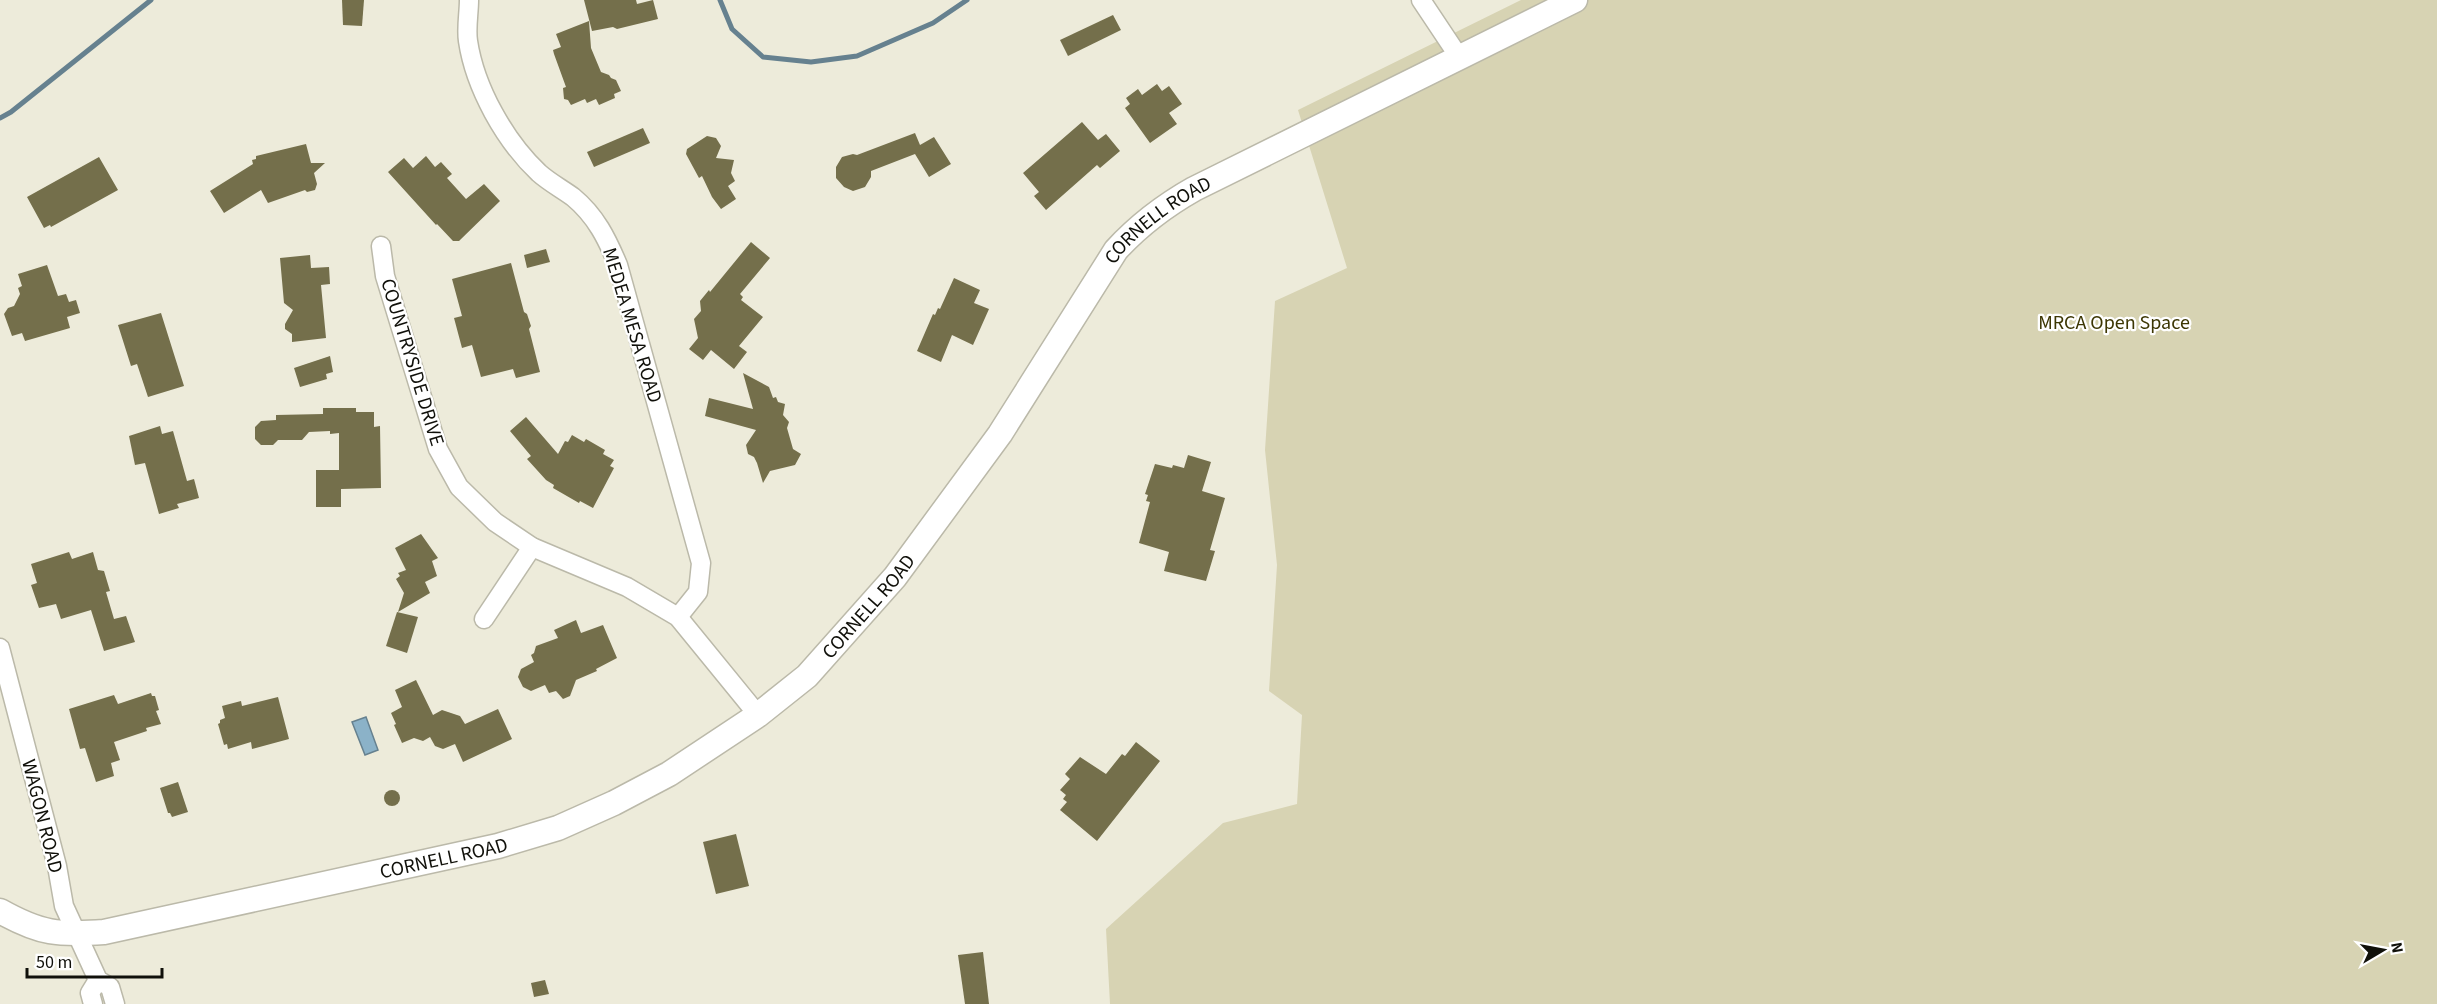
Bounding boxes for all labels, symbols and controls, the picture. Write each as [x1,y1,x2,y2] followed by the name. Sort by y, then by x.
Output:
[1098,170,1216,270] street label: CORNELL ROAD
[595,244,669,406] street label: MEDEA MESA ROAD
[373,275,451,449] street label: COUNTRYSIDE DRIVE
[2038,309,2190,337] park label: MRCA Open Space
[816,549,922,665] street label: CORNELL ROAD
[14,756,70,876] street label: WAGON ROAD
[377,831,511,886] street label: CORNELL ROAD
[2353,920,2413,980] north arrow
[2385,940,2409,955] text: N
[27,941,162,979] scale bar
[36,950,72,975] text: 50 m

